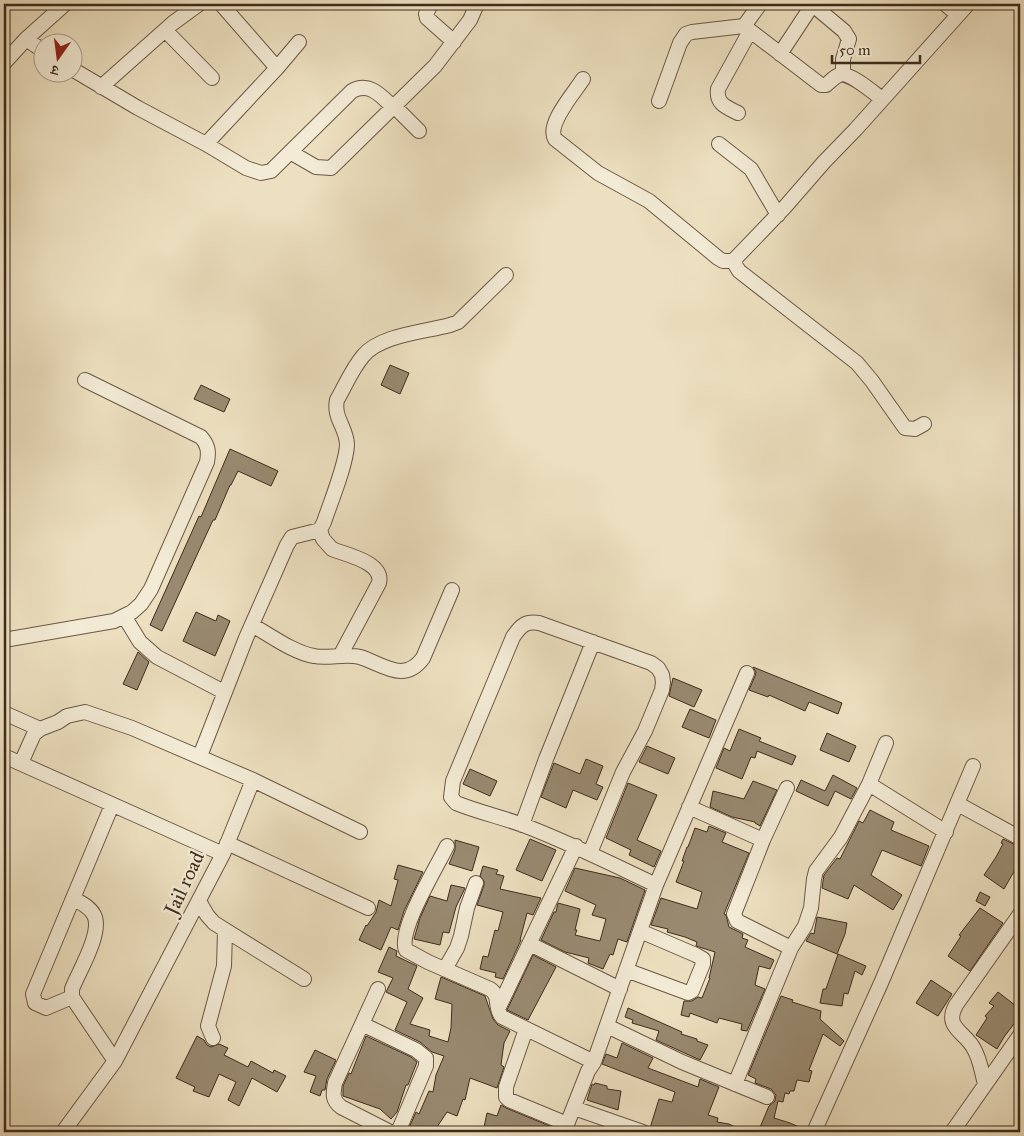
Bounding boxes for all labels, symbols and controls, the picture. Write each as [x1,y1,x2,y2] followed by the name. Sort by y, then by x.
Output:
[32,32,82,82] north arrow
[832,32,919,64] scale bar
[839,41,871,59] text: 50 m
[49,61,61,79] text: उ
[158,847,210,921] street label: Jail road

